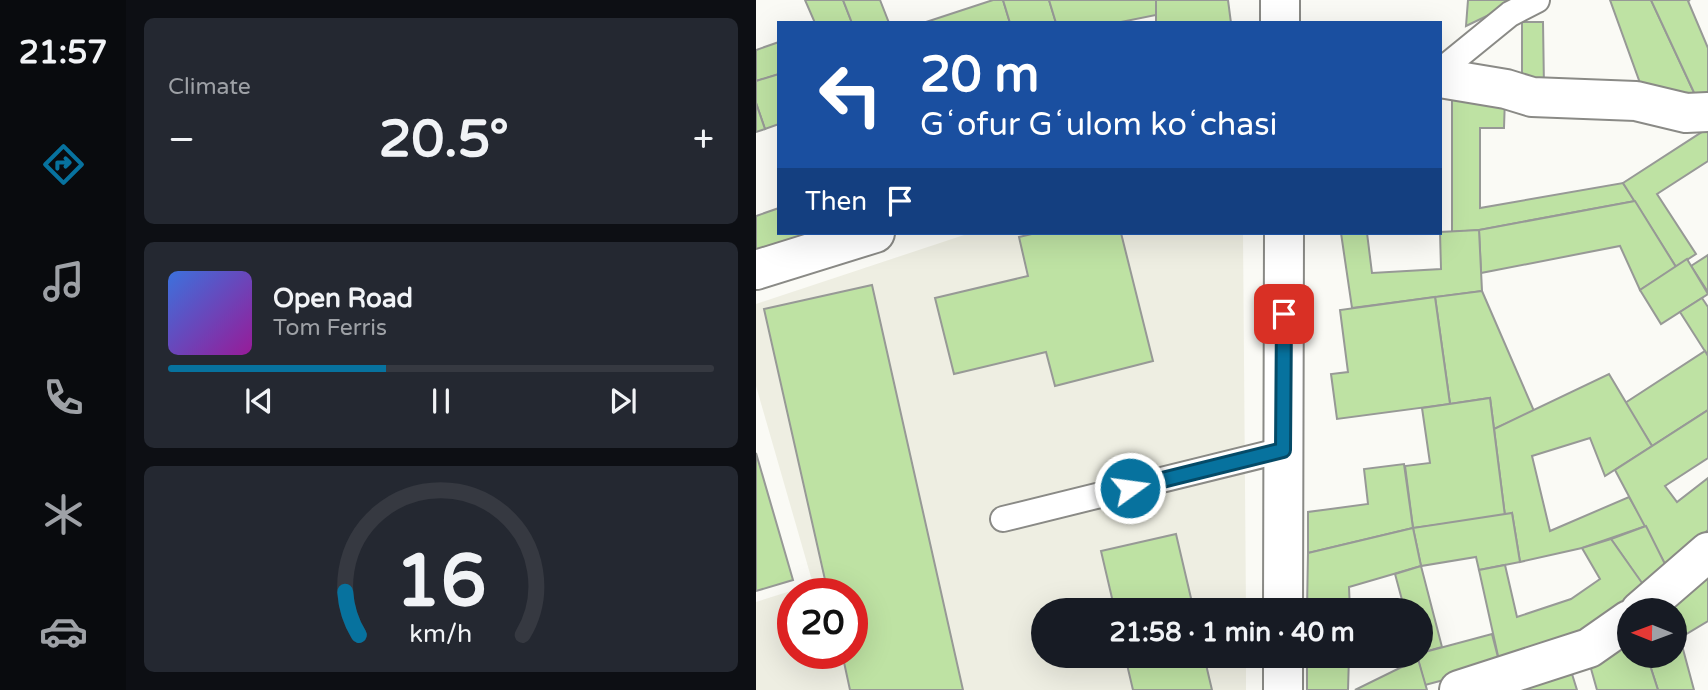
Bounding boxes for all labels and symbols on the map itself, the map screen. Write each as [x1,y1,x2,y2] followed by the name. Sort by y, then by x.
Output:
[1254,284,1314,344] pin
[1093,451,1167,525] position arrow
[777,578,868,669] speed limit sign: 20
[1617,598,1687,668] north arrow

